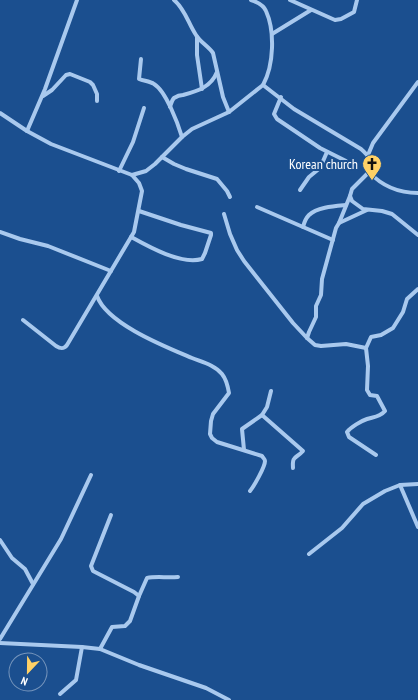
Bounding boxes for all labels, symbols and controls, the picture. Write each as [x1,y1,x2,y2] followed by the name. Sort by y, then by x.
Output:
[361,153,383,181] church icon: Korean church
[289,155,358,173] place label: Korean church
[8,652,48,692] north arrow
[19,674,30,689] text: N

